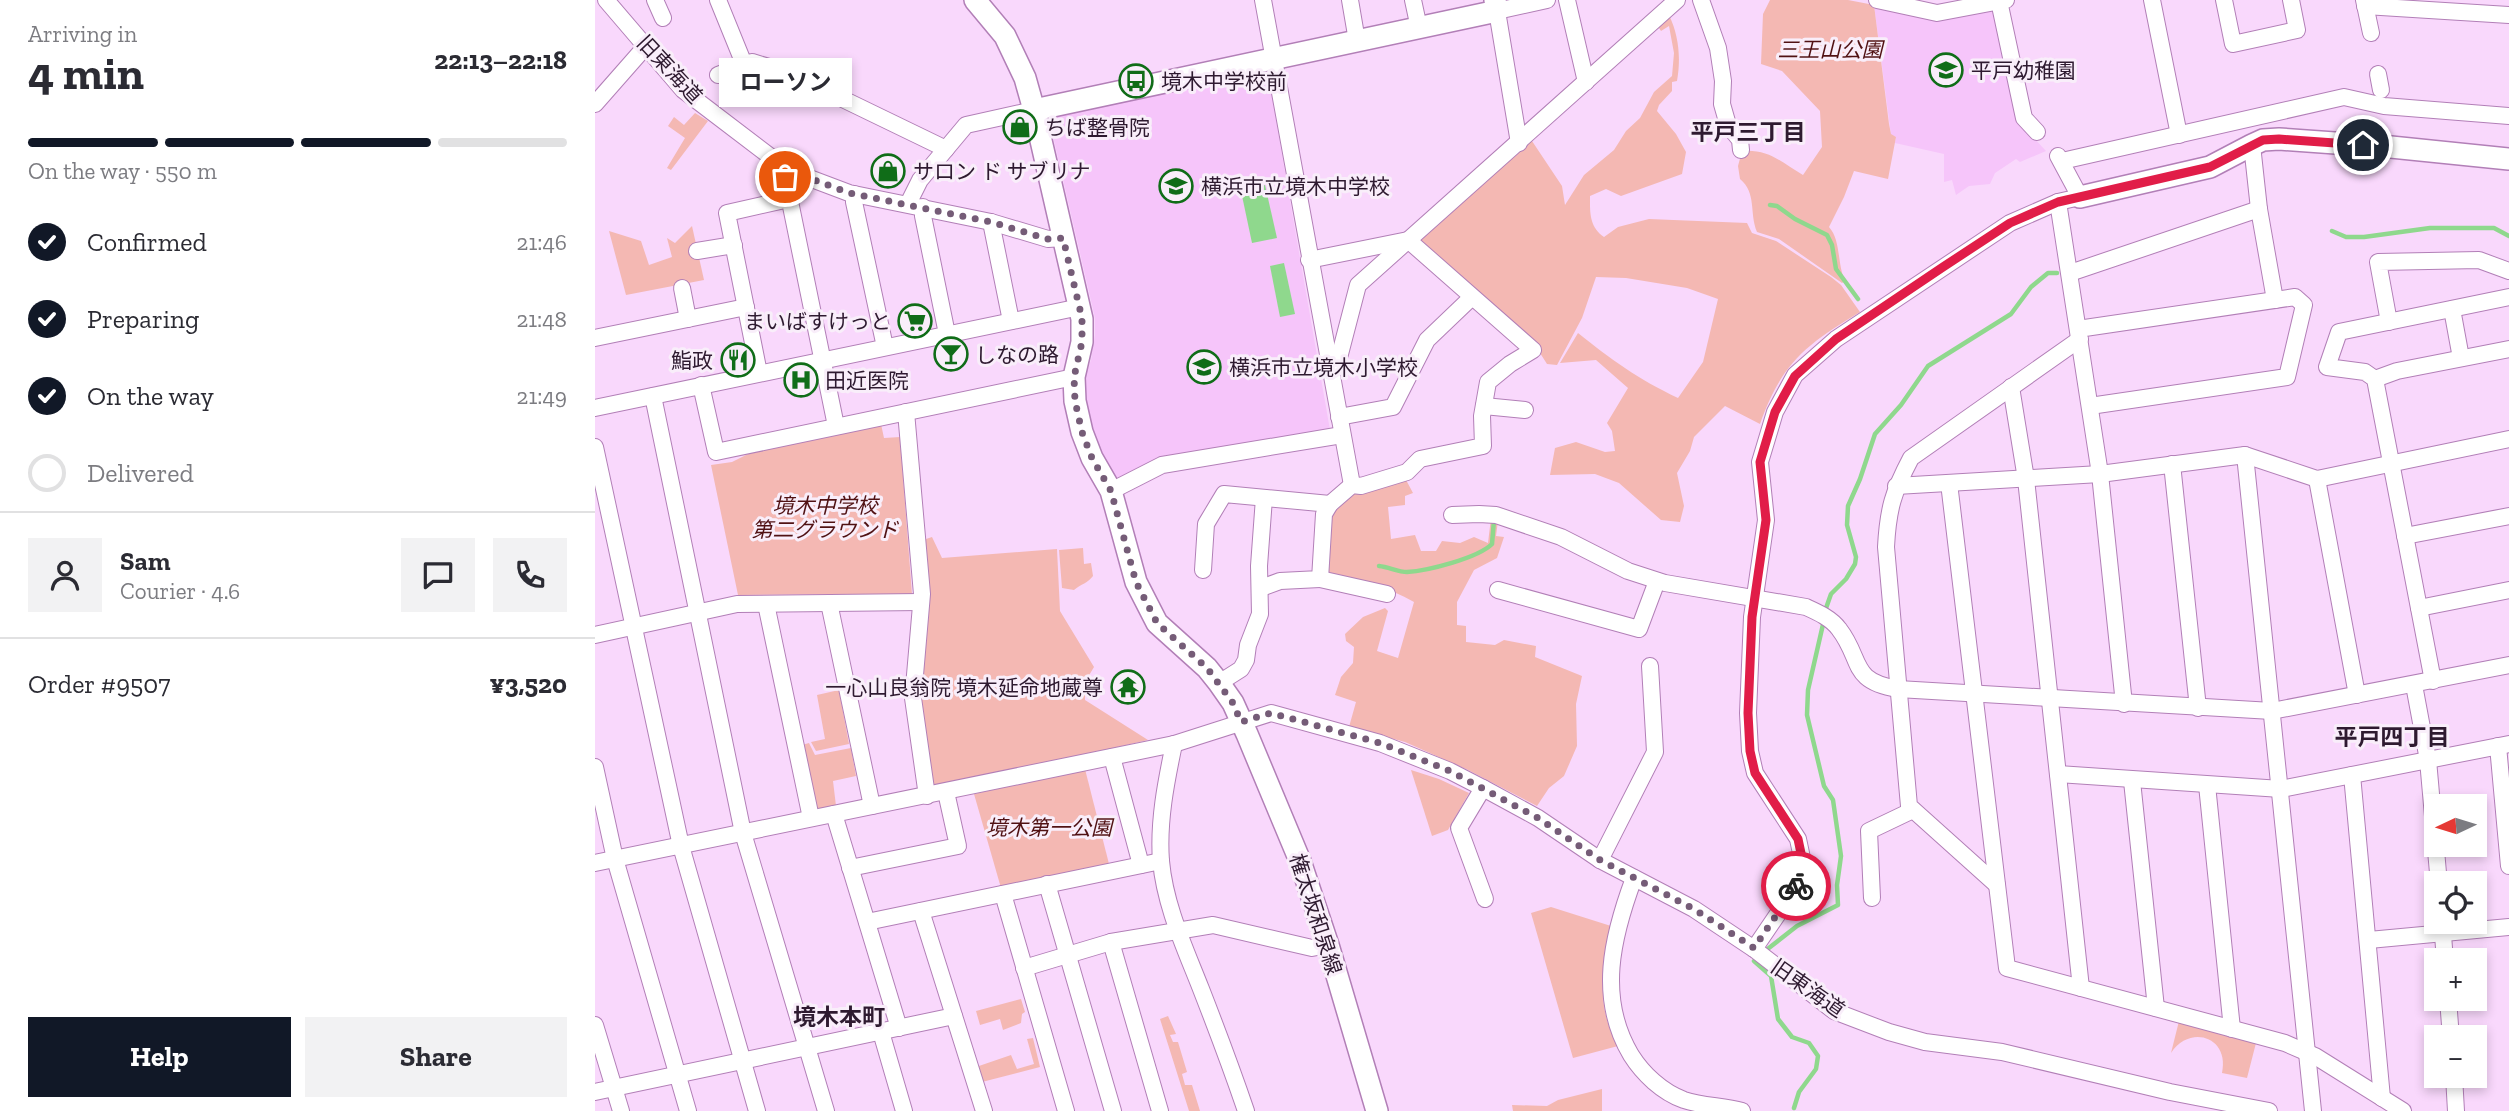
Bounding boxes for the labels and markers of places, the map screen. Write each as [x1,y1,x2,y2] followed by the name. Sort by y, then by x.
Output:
[1927,51,1965,89] school or university icon: 平戸幼稚園
[719,58,851,107] callout: ローソン
[1971,58,2076,83] place label: 平戸幼稚園
[1117,62,1155,100] bus stop icon: 境木中学校前
[1161,69,1287,94] place label: 境木中学校前
[1001,108,1039,146] shop icon: ちば整骨院
[1045,115,1150,140] place label: ちば整骨院
[2333,115,2393,175] pin
[755,147,815,207] pin
[869,152,907,190] shop icon: サロン ド サブリナ
[913,159,1091,184] place label: サロン ド サブリナ
[1157,167,1195,205] school or university icon: 横浜市立境木中学校
[1201,174,1390,199] place label: 横浜市立境木中学校
[896,302,934,340] supermarket icon: まいばすけっと
[744,309,891,334] place label: まいばすけっと
[932,335,970,373] bar icon: しなの路
[719,341,757,379] restaurant icon: 鮨政
[975,342,1059,367] place label: しなの路
[671,348,713,373] place label: 鮨政
[1185,348,1223,386] school or university icon: 横浜市立境木小学校
[1229,355,1418,380] place label: 横浜市立境木小学校
[782,361,820,399] hospital icon: 田近医院
[825,368,909,393] place label: 田近医院
[1109,668,1147,706] temple icon: 一心山良翁院 境木延命地蔵尊
[825,675,1103,700] place label: 一心山良翁院 境木延命地蔵尊

